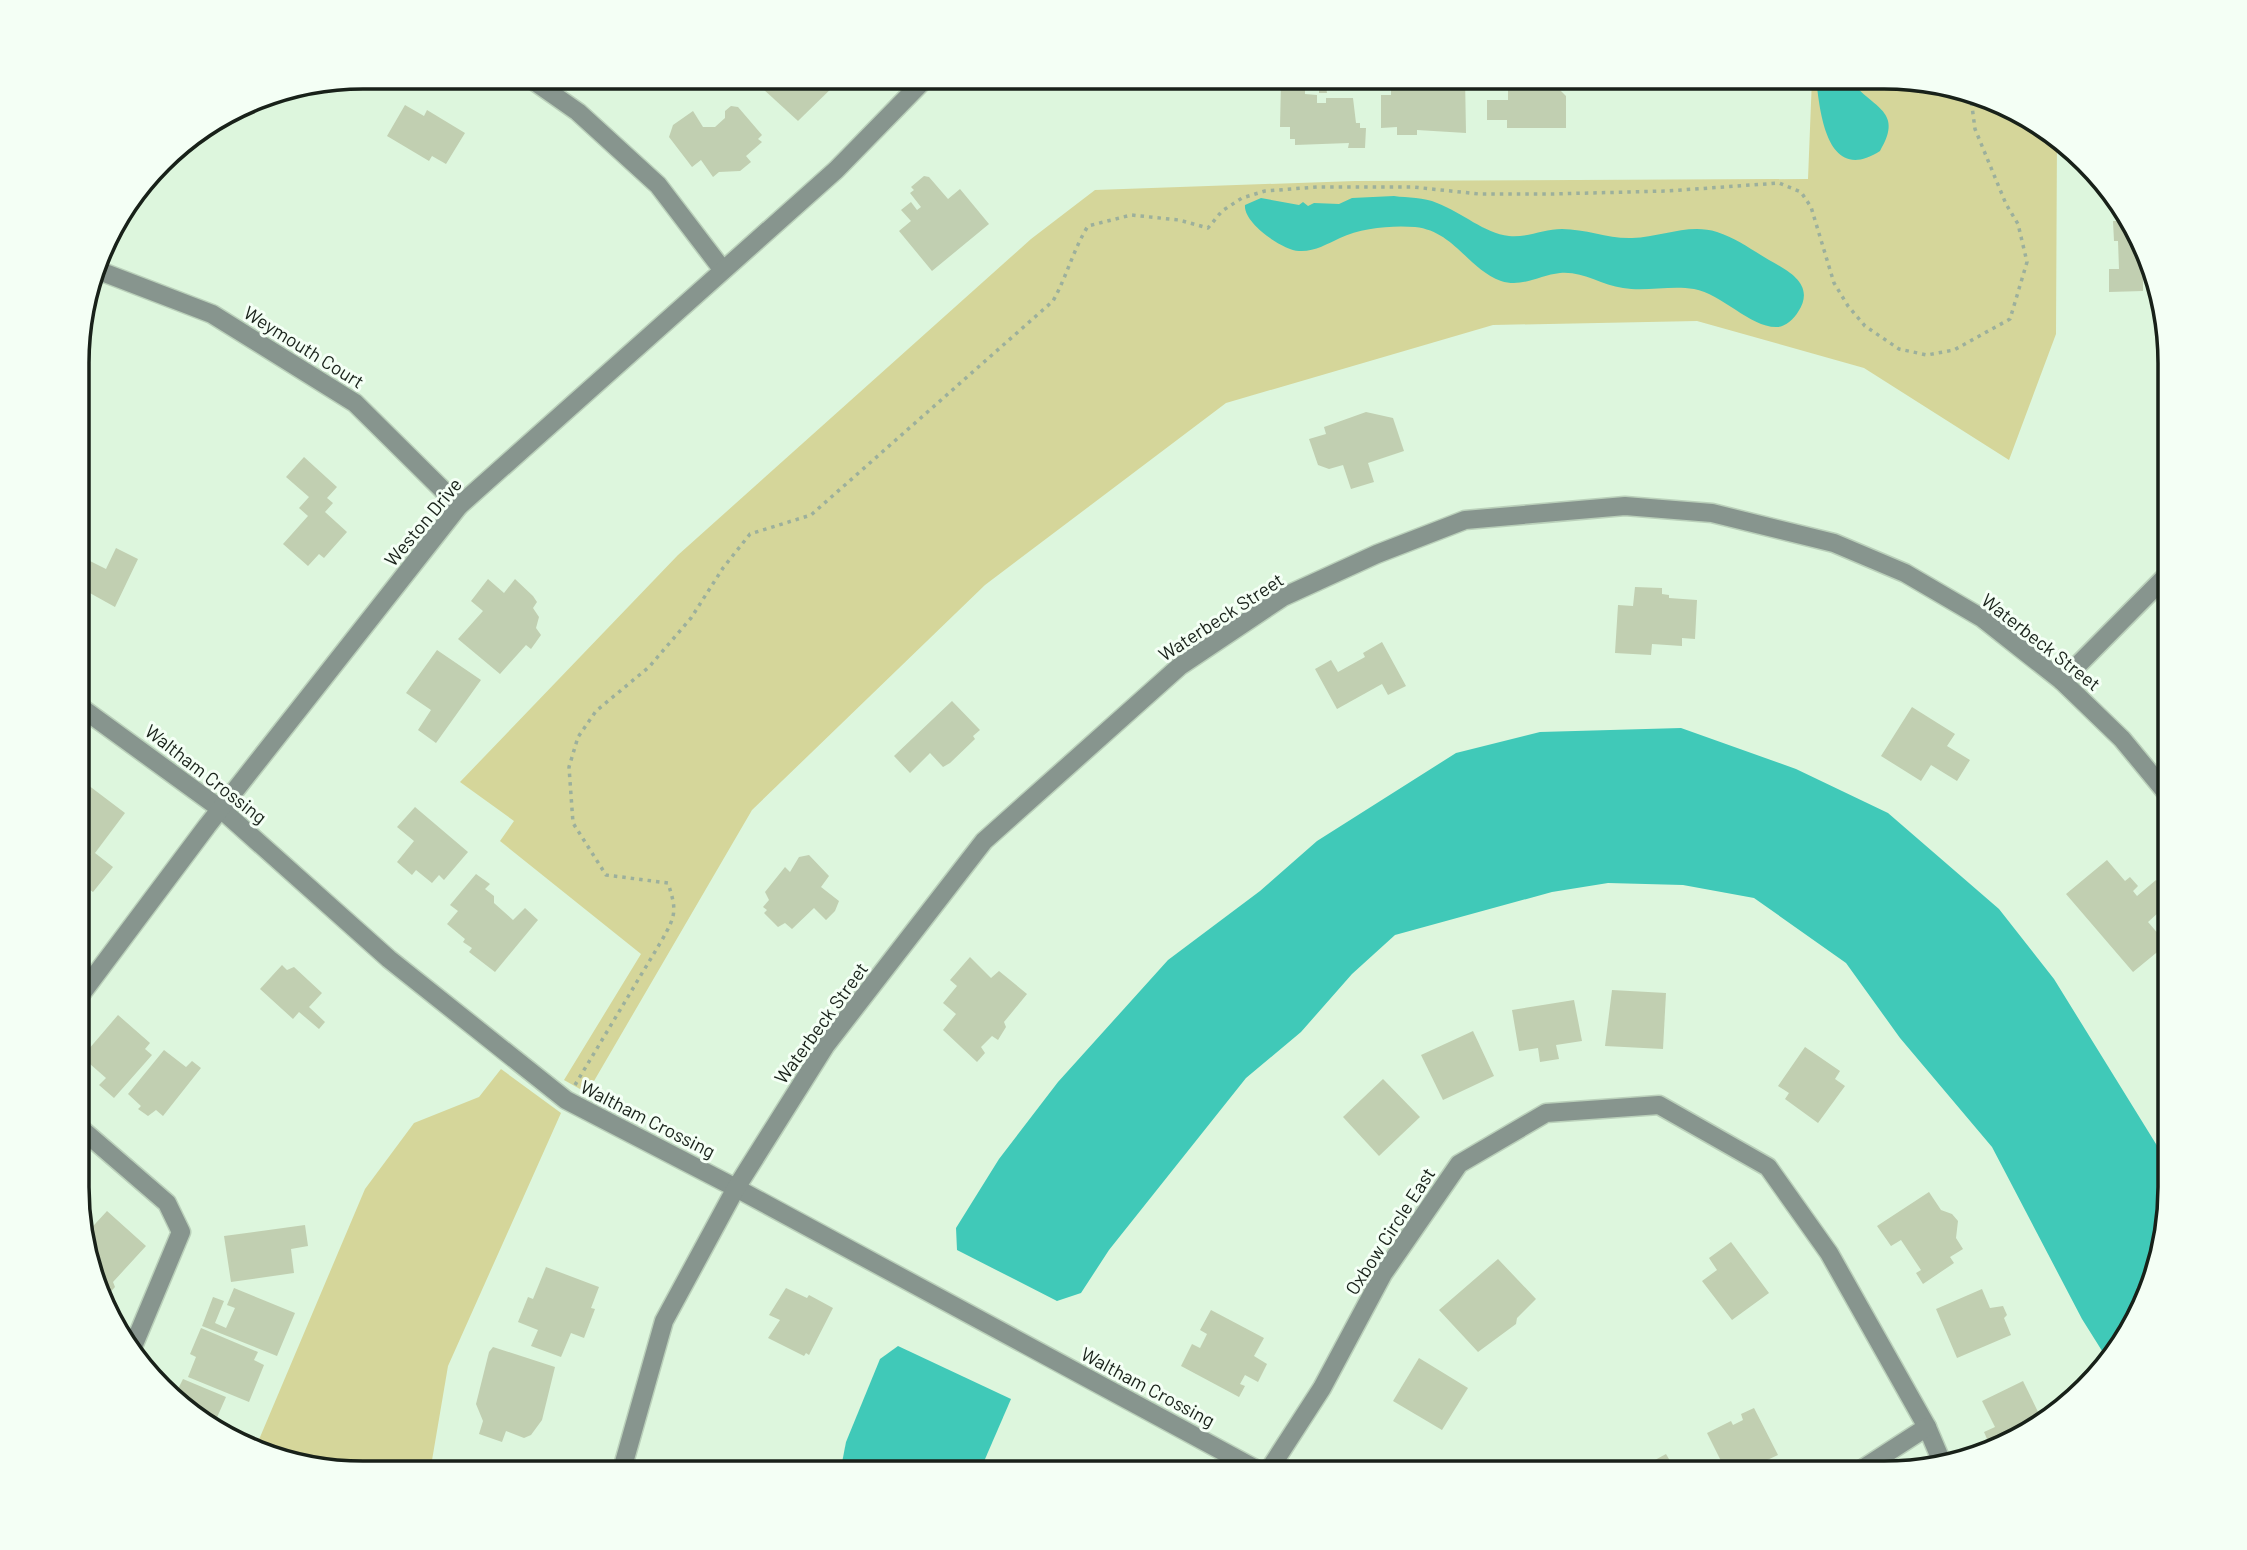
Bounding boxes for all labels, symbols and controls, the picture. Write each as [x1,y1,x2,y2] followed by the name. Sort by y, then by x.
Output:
[240,300,369,393] street label: Weymouth Court
[379,473,466,571] street label: Weston Drive
[1154,568,1288,666] street label: Waterbeck Street
[1977,588,2105,695] street label: Waterbeck Street
[141,719,272,828] street label: Waltham Crossing
[769,957,872,1088] street label: Waterbeck Street
[577,1075,719,1162] street label: Waltham Crossing
[1340,1163,1439,1299] street label: Oxbow Circle East
[1077,1342,1219,1431] street label: Waltham Crossing

